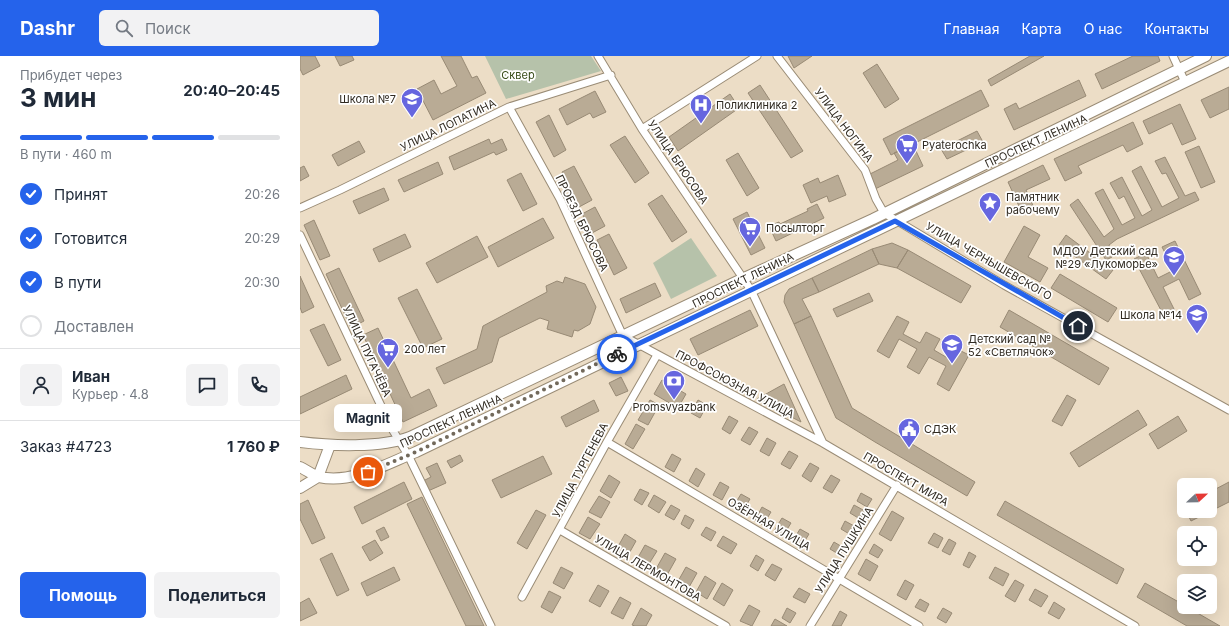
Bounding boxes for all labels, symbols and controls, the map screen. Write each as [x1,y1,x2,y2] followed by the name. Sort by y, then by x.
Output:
[99,10,379,46] search box
[20,17,75,40] text: Dashr
[113,17,135,39] icon: search
[145,19,191,38] text: Поиск
[944,20,999,37] text: Главная
[1021,20,1062,37] text: Карта
[1084,20,1122,37] text: О нас
[1144,20,1209,37] text: Контакты
[20,67,122,83] text: Прибудет через
[501,68,535,82] park label: Сквер
[183,81,280,100] text: 20:40–20:45
[20,82,96,113] text: 3 мин
[812,85,877,165] street label: УЛИЦА НОГИНА
[399,86,425,119] school or university icon: Школа №7
[339,92,396,106] place label: Школа №7
[688,92,714,125] hospital icon: Поликлиника 2
[398,96,498,154] street label: УЛИЦА ЛОПАТИНА
[716,98,797,112] place label: Поликлиника 2
[983,111,1090,171] street label: ПРОСПЕКТ ЛЕНИНА
[645,117,712,207] street label: УЛИЦА БРЮСОВА
[894,132,920,165] supermarket icon: Pyaterochka
[922,138,987,152] place label: Pyaterochka
[20,146,112,162] text: В пути · 460 m
[553,172,612,274] street label: ПРОЕЗД БРЮСОВА
[20,183,42,205] icon: check
[54,185,107,204] text: Принят
[244,186,280,202] text: 20:26
[977,190,1003,223] place icon: Памятник рабочему
[1006,190,1060,217] place label: Памятник рабочему
[737,215,763,248] supermarket icon: Посылторг
[923,219,1055,303] street label: УЛИЦА ЧЕРНЫШЕВСКОГО
[766,221,825,235] place label: Посылторг
[20,227,42,249] icon: check
[54,229,127,248] text: Готовится
[244,230,280,246] text: 20:29
[1053,244,1158,271] place label: МДОУ Детский сад №29 «Лукоморье»
[1161,244,1187,277] school or university icon: МДОУ Детский сад №29 «Лукоморье»
[690,249,796,311] street label: ПРОСПЕКТ ЛЕНИНА
[20,271,42,293] icon: check
[54,273,101,292] text: В пути
[244,274,280,290] text: 20:30
[1184,302,1210,335] school or university icon: Школа №14
[340,303,394,399] street label: УЛИЦА ПУГАЧЁВА
[1120,308,1182,322] place label: Школа №14
[1061,309,1095,343] pin
[1067,315,1089,337] icon: home
[54,317,134,336] text: Доставлен
[939,332,965,365] school or university icon: Детский сад № 52 «Светлячок»
[968,332,1054,359] place label: Детский сад № 52 «Светлячок»
[597,334,637,374] courier
[375,336,401,369] supermarket icon: 200 лет
[404,342,446,356] place label: 200 лет
[606,343,628,365] icon: bike
[673,347,797,421] street label: ПРОФСОЮЗНАЯ УЛИЦА
[20,364,62,406] button: person
[186,364,228,406] button: chat
[238,364,280,406] button: phone
[72,367,110,386] text: Иван
[661,368,687,401] bank icon: Promsvyazbank
[72,386,149,402] text: Курьер · 4.8
[398,391,505,451] street label: ПРОСПЕКТ ЛЕНИНА
[632,400,716,414] place label: Promsvyazbank
[334,404,402,432] callout: Magnit
[346,410,390,426] text: Magnit
[896,416,922,449] public building icon: СДЭК
[549,420,611,520] street label: УЛИЦА ТУРГЕНЕВА
[924,422,957,436] place label: СДЭК
[20,437,112,456] text: Заказ #4723
[227,437,280,456] text: 1 760 ₽
[861,449,951,509] street label: ПРОСПЕКТ МИРА
[351,455,385,489] pin
[357,461,379,483] icon: bag
[1177,478,1217,518] north arrow
[1177,478,1217,614] map controls
[725,495,813,554] street label: ОЗЁРНАЯ УЛИЦА
[812,504,876,596] street label: УЛИЦА ПУШКИНА
[1177,526,1217,566] button: locate
[592,532,704,604] street label: УЛИЦА ЛЕРМОНТОВА
[20,572,146,618] button: Помощь
[154,572,280,618] button: Поделиться
[1177,574,1217,614] button: layers

